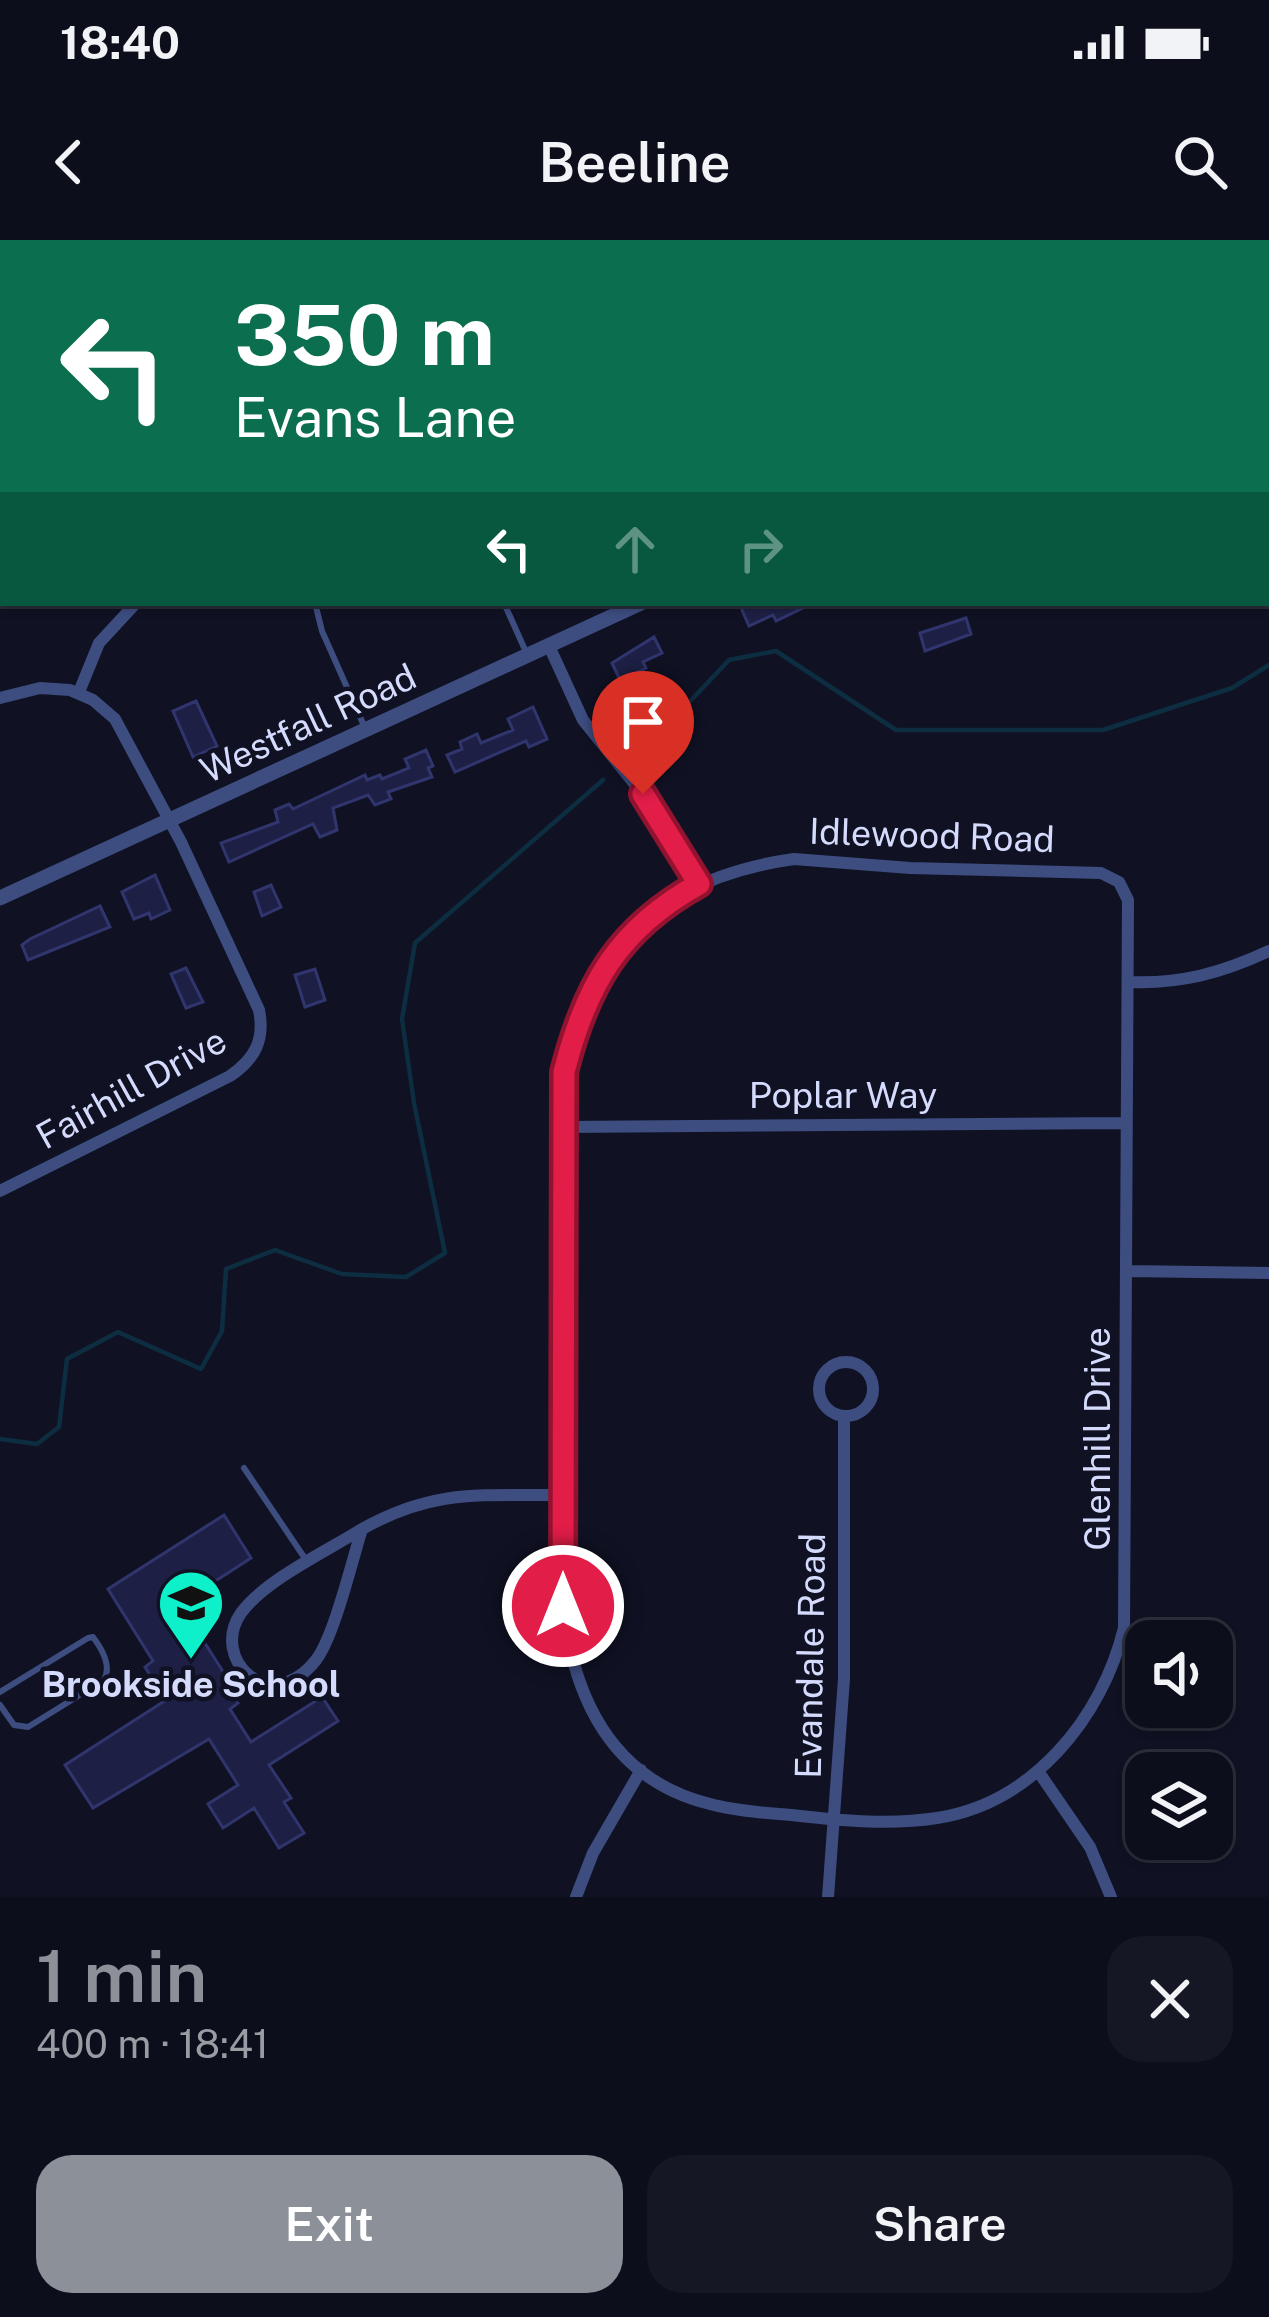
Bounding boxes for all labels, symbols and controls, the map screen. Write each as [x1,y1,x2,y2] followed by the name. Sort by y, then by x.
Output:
[60,16,180,69] text: 18:40
[36,129,102,195] icon: back
[1167,129,1233,195] icon: search
[538,131,731,194] text: Beeline
[234,285,495,384] text: 350 m
[36,288,192,444] icon: left
[234,386,516,449] text: Evans Lane
[476,516,542,582] icon: left
[602,516,668,582] icon: ahead
[728,516,794,582] icon: right
[194,655,422,791] street label: Westfall Road
[592,671,694,794] pin
[610,689,676,755] icon: arrive
[808,810,1056,860] street label: Idlewood Road
[29,1019,233,1157] street label: Fairhill Drive
[749,1074,937,1116] street label: Poplar Way
[1076,1327,1118,1551] street label: Glenhill Drive
[787,1533,833,1779] street label: Evandale Road
[500,1543,626,1669] position arrow
[156,1568,226,1662] school or university icon: Brookside School
[1125,1620,1233,1860] map controls
[1125,1620,1233,1728] button: sound
[41,1663,341,1705] place label: Brookside School
[1125,1752,1233,1860] button: layers
[36,1934,207,2018] text: 1 min
[1107,1936,1233,2062] button: close
[36,2021,269,2067] text: 400 m · 18:41
[36,2155,623,2293] button: Exit
[647,2155,1233,2293] button: Share

